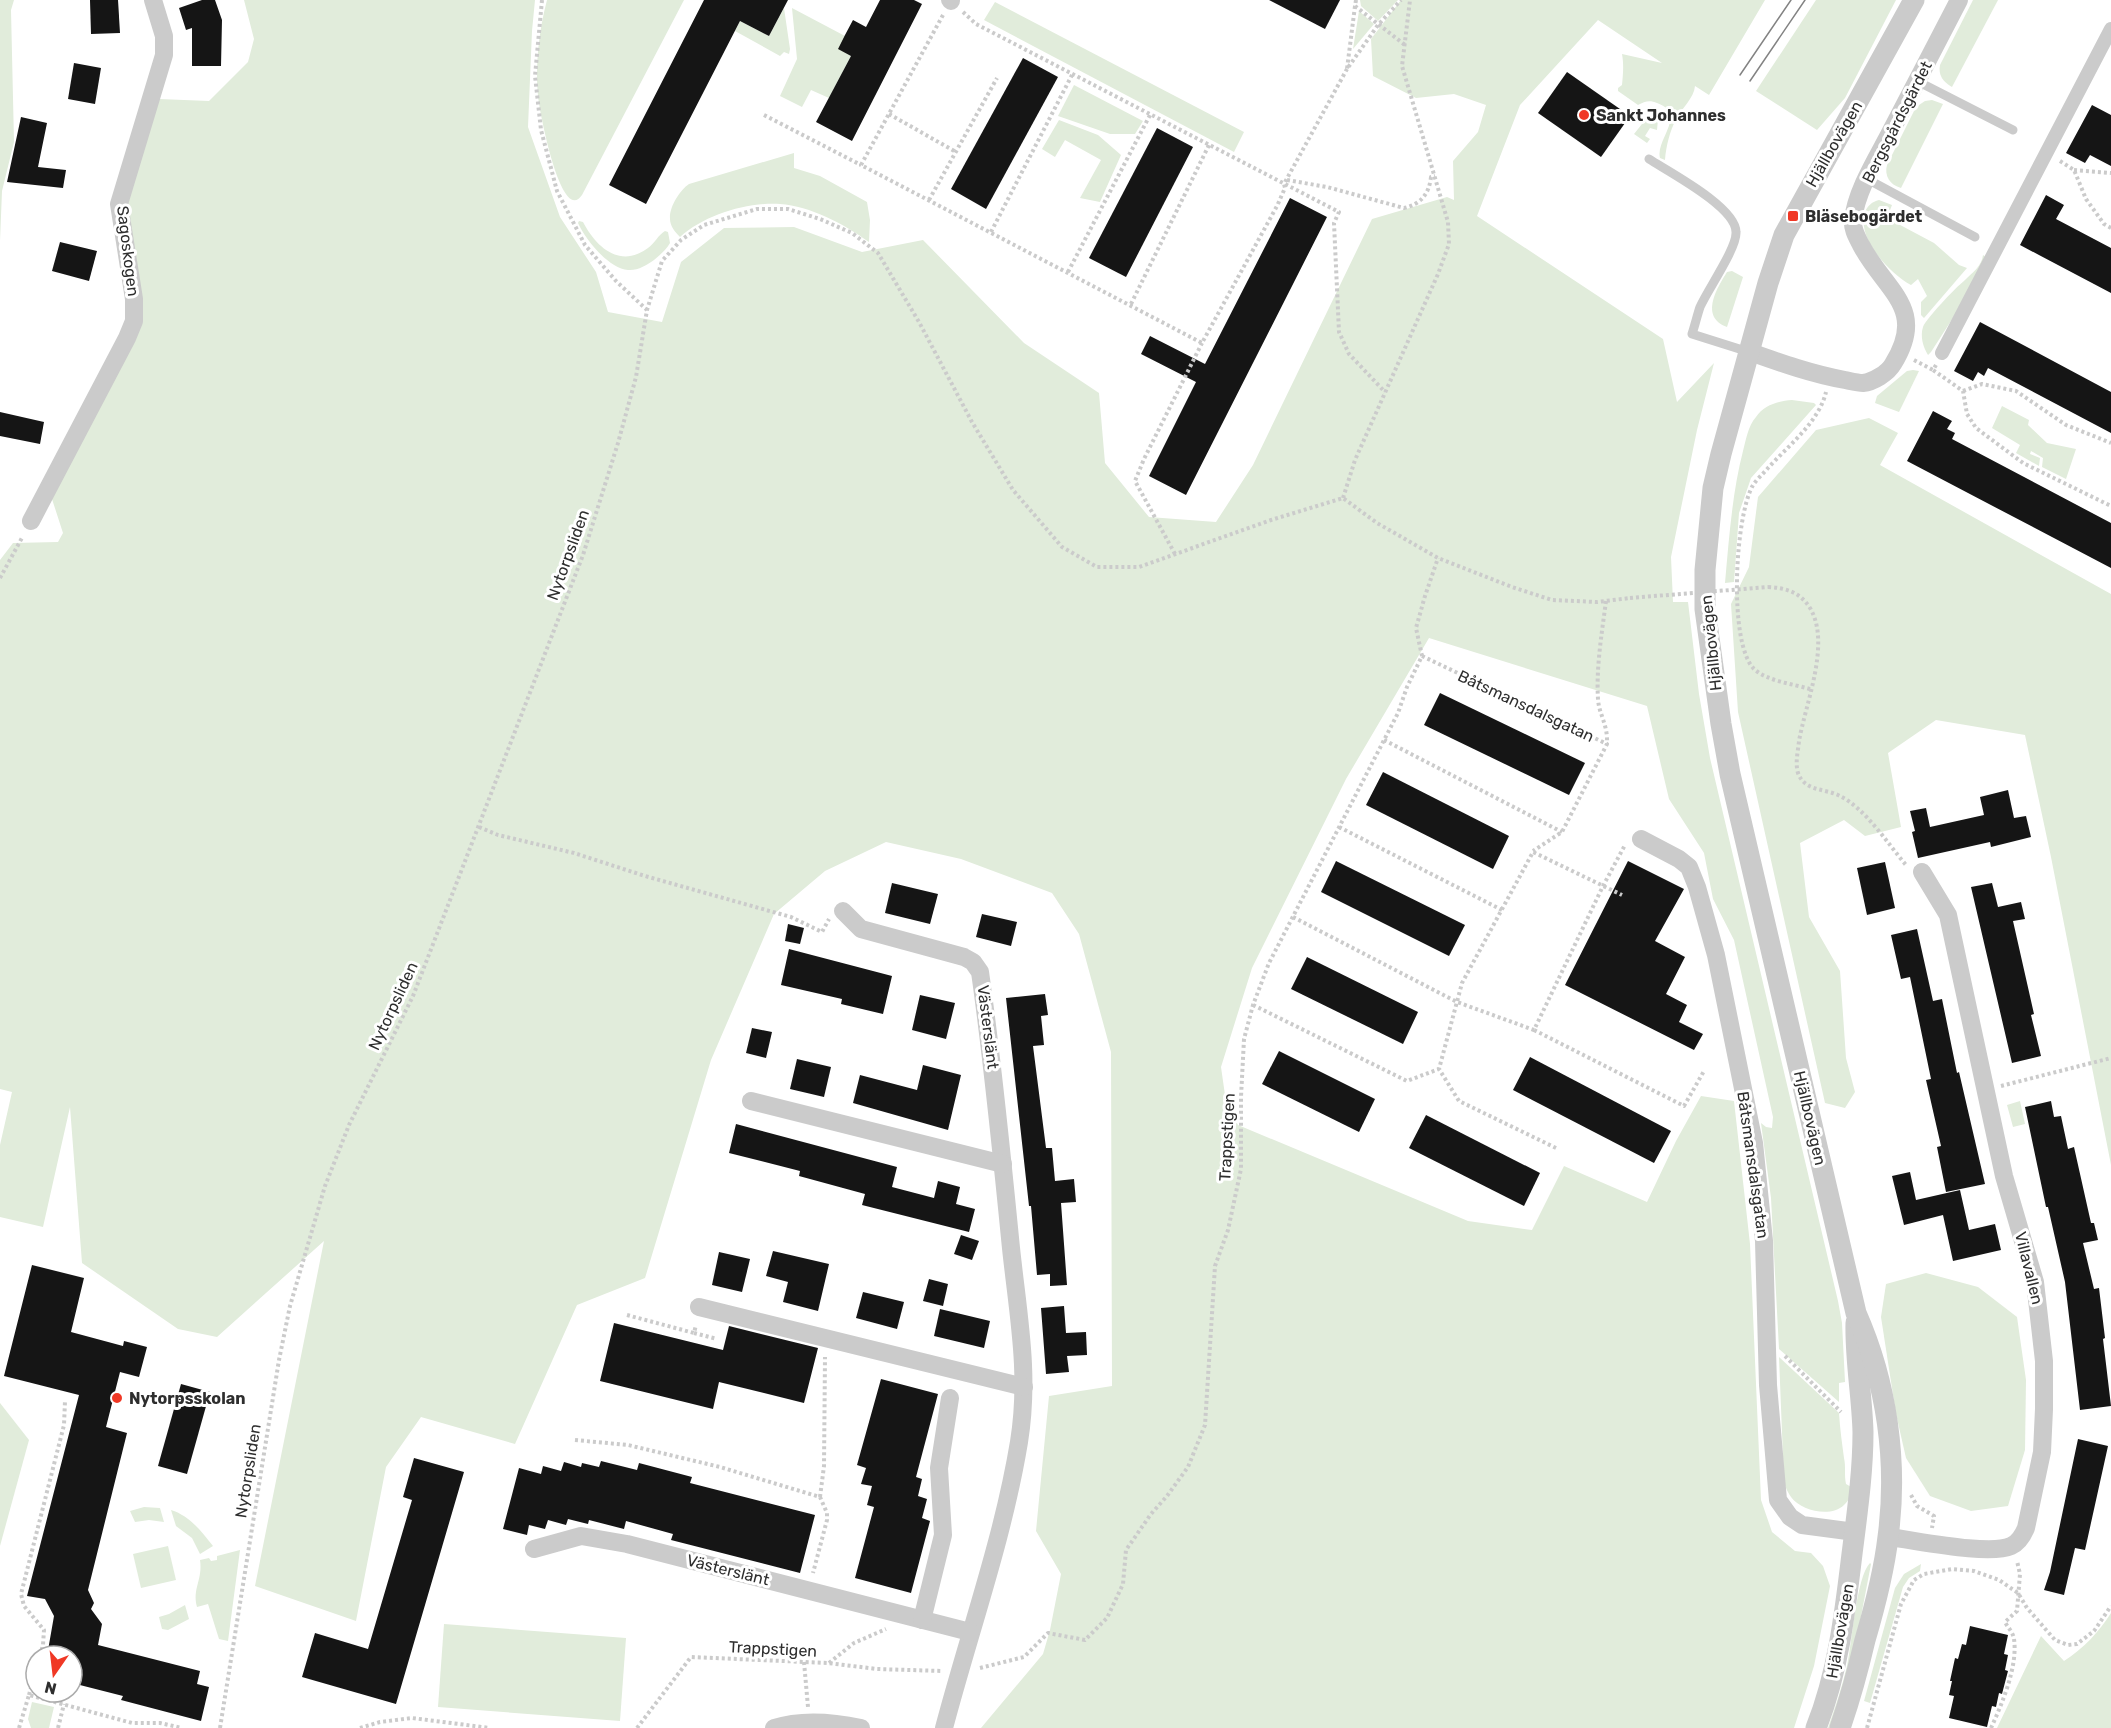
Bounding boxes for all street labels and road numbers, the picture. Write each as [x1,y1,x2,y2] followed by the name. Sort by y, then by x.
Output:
[1858,58,1936,186] street label: Bergsgårdsgärdet
[1802,98,1866,190] street label: Hjällbovägen
[113,205,143,297] street label: Sagoskogen
[543,507,593,603] street label: Nytorpsliden
[1697,594,1725,692] street label: Hjällbovägen
[1455,666,1597,746] street label: Båtsmansdalsgatan
[364,959,422,1053] street label: Nytorpsliden
[973,984,1003,1070] street label: Västerslänt
[1790,1069,1830,1167] street label: Hjällbovägen
[1733,1090,1773,1240] street label: Båtsmansdalsgatan
[1215,1092,1239,1182] street label: Trappstigen
[2011,1230,2047,1306] street label: Villavallen
[231,1423,265,1519] street label: Nytorpsliden
[685,1551,771,1589] street label: Västerslänt
[1822,1582,1858,1680] street label: Hjällbovägen
[728,1637,818,1661] street label: Trappstigen

